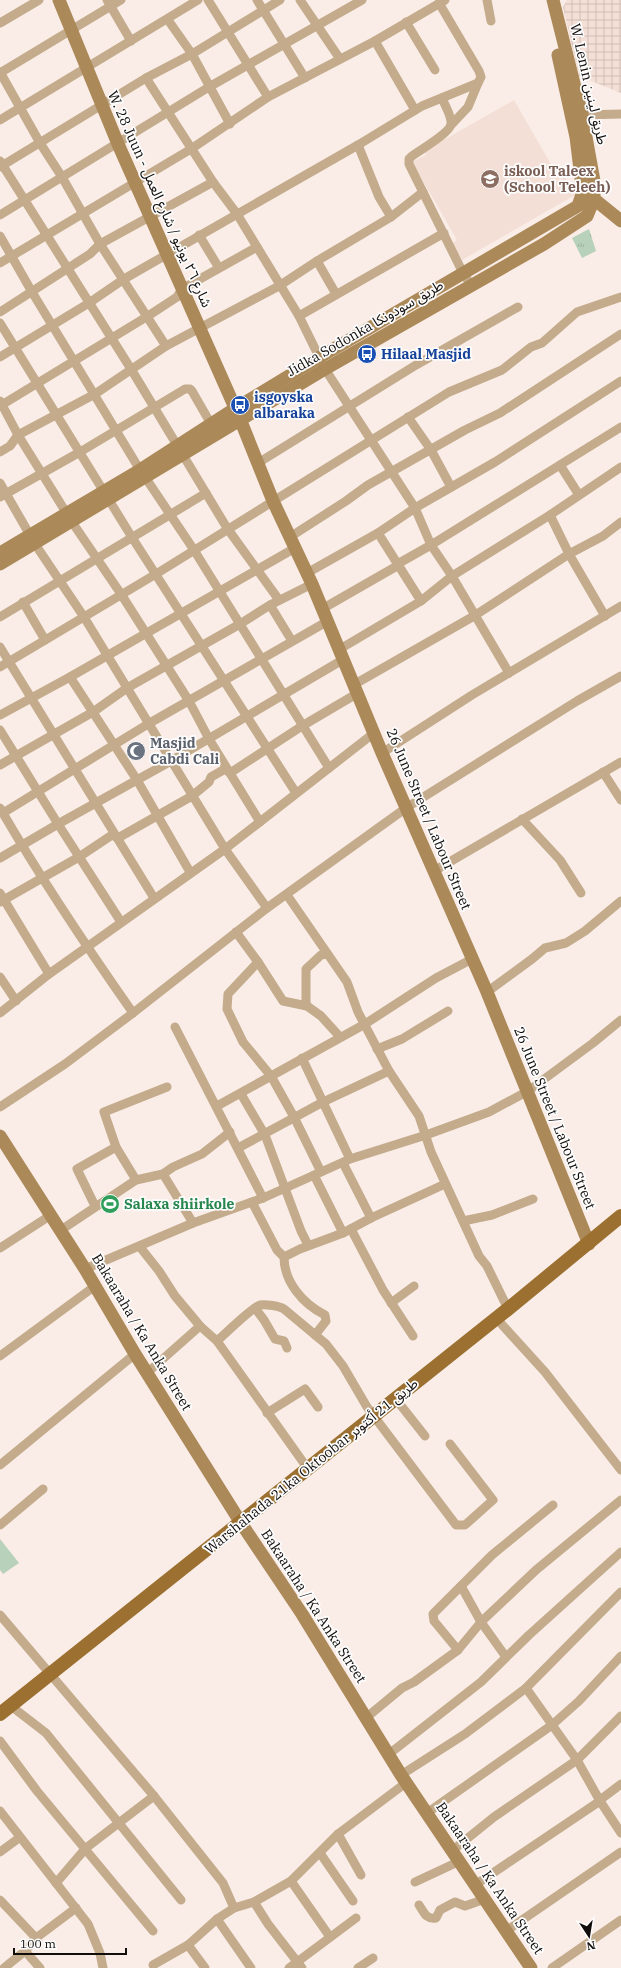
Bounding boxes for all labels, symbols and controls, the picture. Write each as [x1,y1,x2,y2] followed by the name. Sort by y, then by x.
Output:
[565,22,612,147] street label: W. Lenin طريق لينين
[102,88,216,311] street label: W. 28 Juun - شارع ٢٦ يونيو / شارع العمل
[504,162,610,196] place label: iskool Taleex (School Teleeh)
[479,168,501,190] school or university icon: iskool Taleex (School Teleeh)
[283,276,447,381] street label: Jidka Sodonka طريق سودونكا
[356,343,378,365] bus stop icon: Hilaal Masjid
[381,345,471,363] place label: Hilaal Masjid
[254,388,315,422] place label: isgoyska albaraka
[229,394,251,416] bus stop icon: isgoyska albaraka
[383,726,475,912] street label: 26 June Street / Labour Street
[150,734,220,768] place label: Masjid Cabdi Cali
[125,740,147,762] mosque icon: Masjid Cabdi Cali
[510,1024,600,1212] street label: 26 June Street / Labour Street
[99,1193,121,1215] sports icon: Salaxa shiirkole
[124,1195,235,1213] place label: Salaxa shiirkole
[88,1250,196,1414] street label: Bakaaraha / Ka Anka Street
[201,1374,422,1559] street label: Warshahada 21ka Oktoobar طريق 21 أكتوبر
[257,1526,371,1686] street label: Bakaaraha / Ka Anka Street
[432,1798,548,1958] street label: Bakaaraha / Ka Anka Street
[569,1916,609,1956] north arrow
[14,1930,126,1956] scale bar
[20,1936,56,1951] text: 100 m
[585,1938,597,1954] text: N

